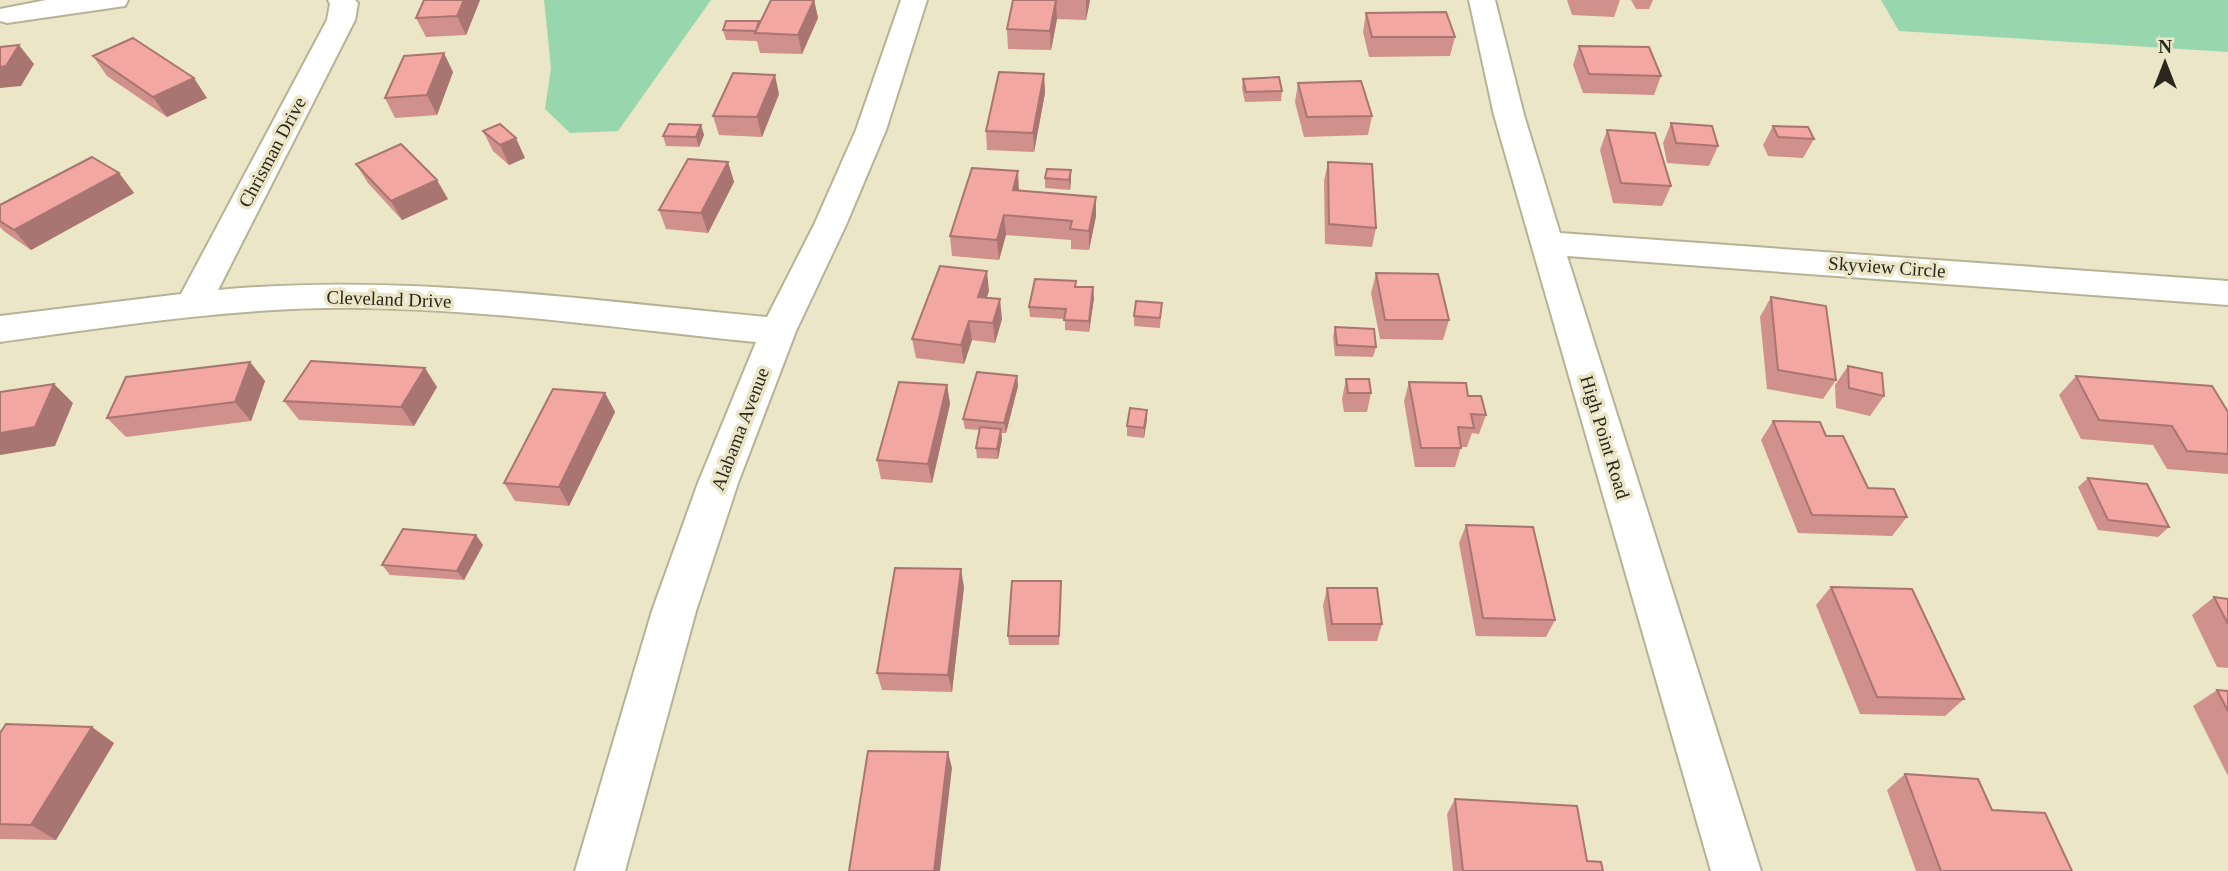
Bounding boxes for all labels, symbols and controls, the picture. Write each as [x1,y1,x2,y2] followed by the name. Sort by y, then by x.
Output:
[2130,28,2200,98] north arrow
[2158,36,2172,57] text: N
[234,93,310,211] street label: Chrisman Drive
[1828,252,1946,282] street label: Skyview Circle
[326,286,452,312] street label: Cleveland Drive
[707,365,773,493] street label: Alabama Avenue
[1576,373,1634,502] street label: High Point Road

